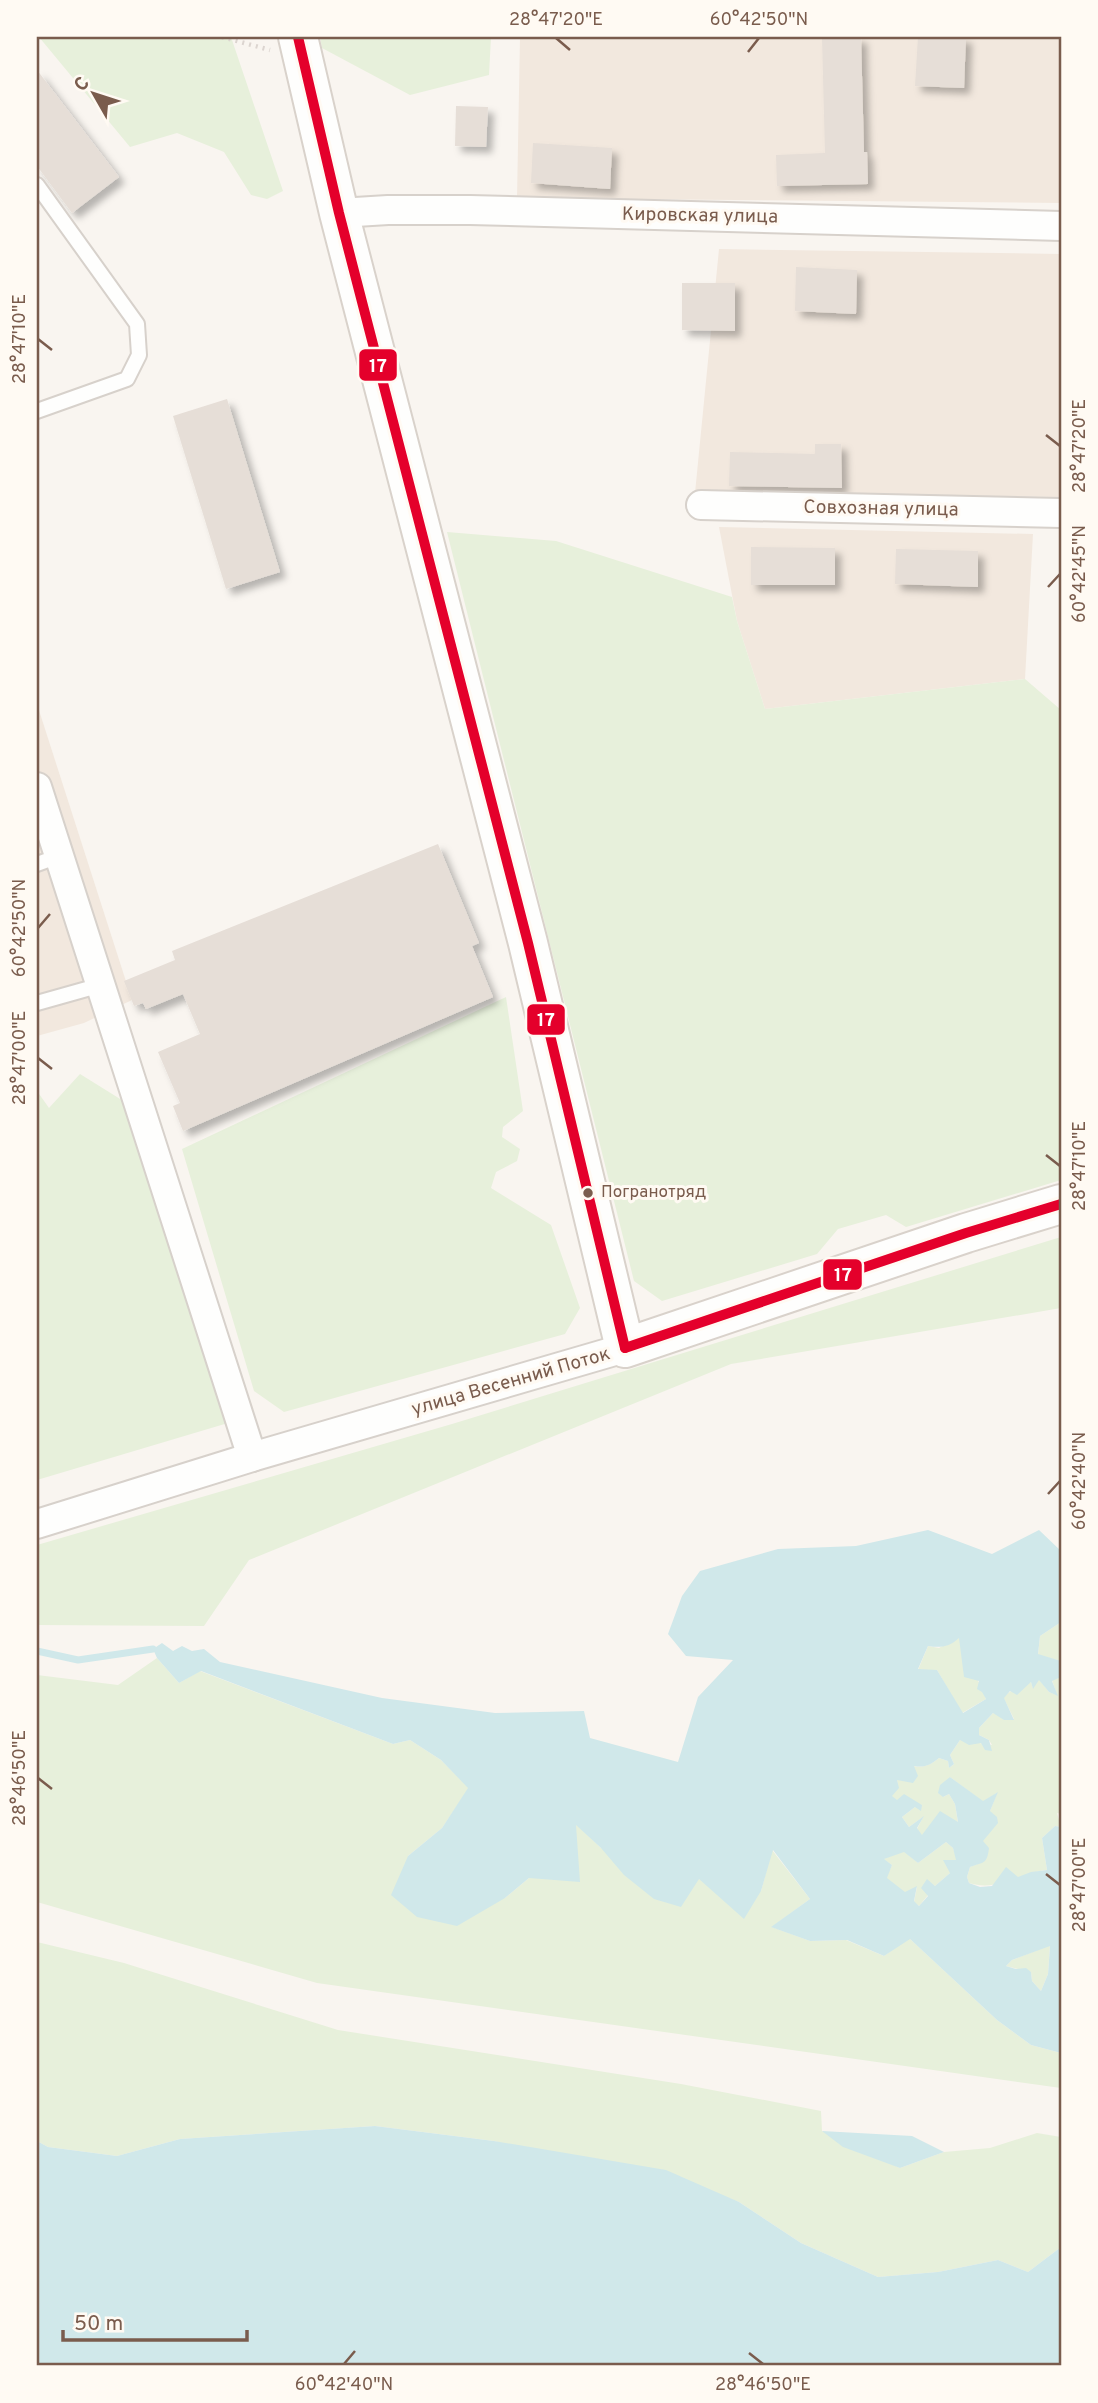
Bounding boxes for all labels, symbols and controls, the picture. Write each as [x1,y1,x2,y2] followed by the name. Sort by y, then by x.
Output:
[509,9,603,32] text: 28°47'20"E
[710,9,808,32] text: 60°42'50"N
[60,60,130,130] north arrow
[69,72,95,97] text: С
[622,203,778,229] street label: Кировская улица
[9,294,32,384] text: 28°47'10"E
[358,348,398,382] line badge: 17
[369,355,387,379] text: 17
[1069,399,1092,493] text: 28°47'20"E
[803,496,959,522] street label: Совхозная улица
[1069,525,1092,623] text: 60°42'45"N
[9,879,32,977] text: 60°42'50"N
[526,1003,566,1036] line badge: 17
[537,1009,555,1033] text: 17
[9,1011,32,1105] text: 28°47'00"E
[1069,1121,1092,1211] text: 28°47'10"E
[601,1182,706,1204] place label: Погранотряд
[581,1186,595,1200] marker: Погранотряд
[822,1258,863,1291] line badge: 17
[834,1264,852,1288] text: 17
[409,1342,613,1422] street label: улица Весенний Поток
[1069,1432,1092,1530] text: 60°42'40"N
[9,1730,32,1826] text: 28°46'50"E
[1069,1838,1092,1932] text: 28°47'00"E
[63,2298,247,2342] scale bar
[74,2311,123,2338] text: 50 m
[295,2374,393,2397] text: 60°42'40"N
[715,2374,811,2397] text: 28°46'50"E

